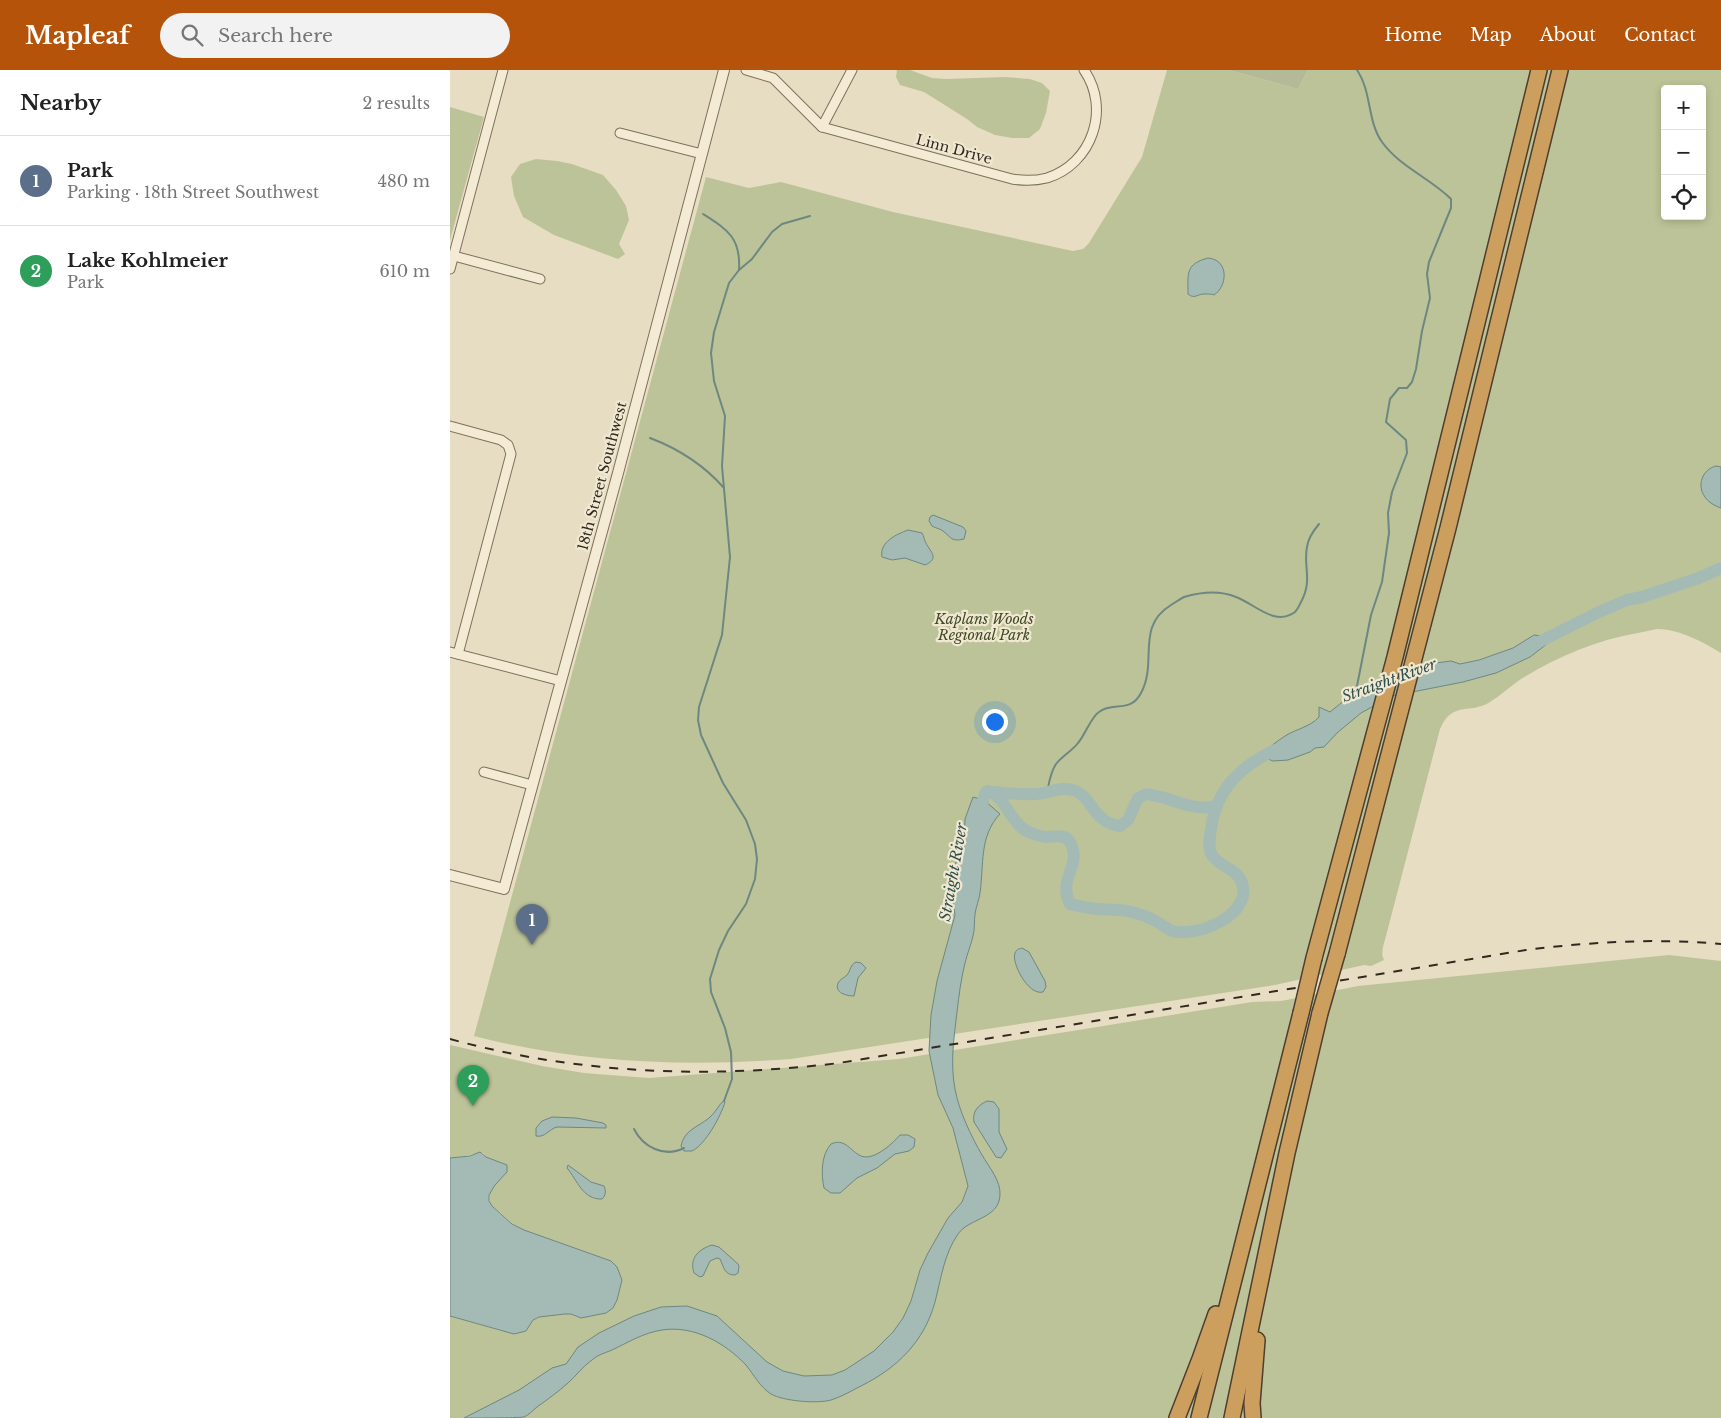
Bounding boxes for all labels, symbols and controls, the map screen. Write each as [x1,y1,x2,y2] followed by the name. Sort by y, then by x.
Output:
[160,13,510,58] search box
[25,21,130,50] text: Mapleaf
[178,21,206,49] icon: search
[218,24,333,47] text: Search here
[1384,24,1442,46] text: Home
[1470,24,1512,46] text: Map
[1540,24,1596,46] text: About
[1624,24,1696,46] text: Contact
[1661,85,1706,220] map controls
[1661,85,1706,130] button: +
[20,90,101,116] text: Nearby
[362,93,430,113] text: 2 results
[914,130,994,168] street label: Linn Drive
[1661,130,1706,175] button: −
[67,159,113,182] text: Park
[33,171,39,191] text: 1
[378,171,430,191] text: 480 m
[1661,175,1706,220] button: locate
[67,182,319,202] text: Parking · 18th Street Southwest
[67,249,228,272] text: Lake Kohlmeier
[31,261,41,281] text: 2
[379,261,430,281] text: 610 m
[67,272,104,292] text: Park
[573,399,631,552] street label: 18th Street Southwest
[933,610,1034,644] park label: Kaplans Woods Regional Park
[1339,654,1440,706] water label: Straight River
[982,709,1008,735] your location
[935,820,971,923] water label: Straight River
[516,904,548,945] pin: 1
[457,1065,489,1106] pin: 2

